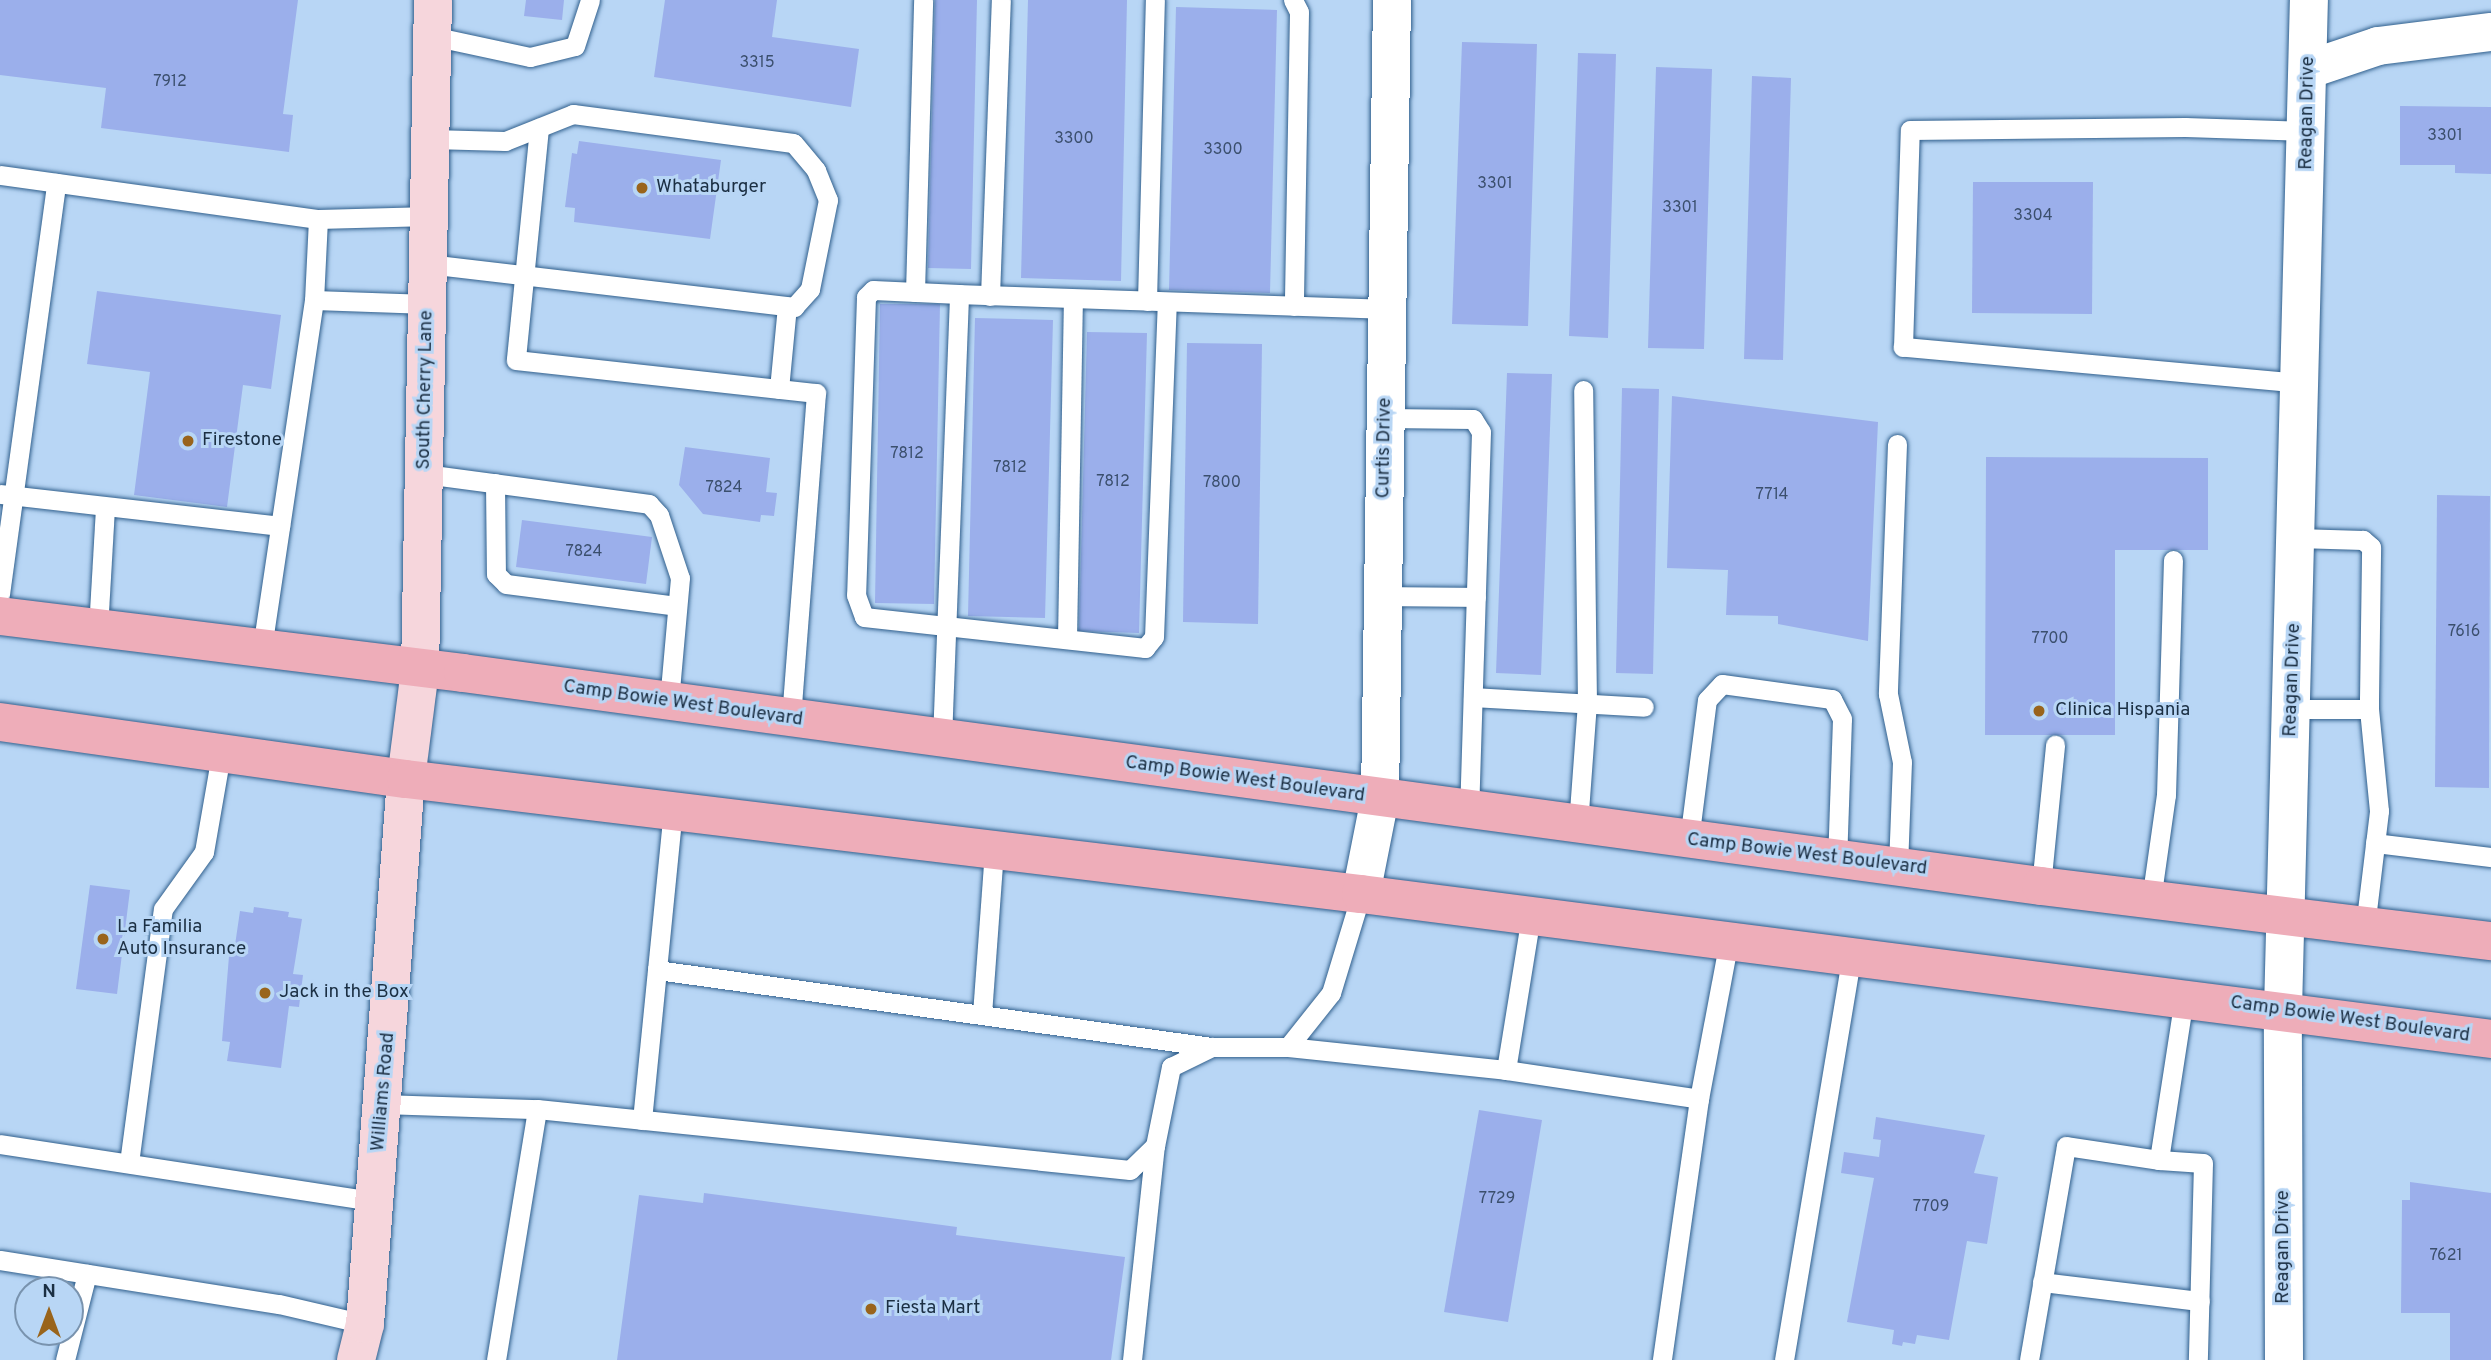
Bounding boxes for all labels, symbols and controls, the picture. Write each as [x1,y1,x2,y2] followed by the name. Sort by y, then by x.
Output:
[739,53,775,73] house number: 3315
[2296,56,2320,170] street label: Reagan Drive
[153,72,187,92] house number: 7912
[2427,126,2463,146] house number: 3301
[1054,129,1094,149] house number: 3300
[1203,140,1243,160] house number: 3300
[1477,174,1513,194] house number: 3301
[656,177,766,199] place label: Whataburger
[634,180,650,196] marker: Whataburger
[1662,198,1698,218] house number: 3301
[2013,206,2053,226] house number: 3304
[413,310,439,470] street label: South Cherry Lane
[1373,397,1397,499] street label: Curtis Drive
[202,430,282,452] place label: Firestone
[180,433,196,449] marker: Firestone
[890,444,924,464] house number: 7812
[993,458,1027,478] house number: 7812
[1096,472,1130,492] house number: 7812
[1203,473,1241,493] house number: 7800
[706,478,742,498] house number: 7824
[1755,485,1789,505] house number: 7714
[566,542,602,562] house number: 7824
[2448,622,2480,642] house number: 7616
[2280,623,2306,737] street label: Reagan Drive
[2031,629,2069,649] house number: 7700
[562,676,804,732] street label: Camp Bowie West Boulevard
[2055,700,2190,722] place label: Clinica Hispania
[2029,701,2049,721] marker: Clinica Hispania
[1124,752,1366,808] street label: Camp Bowie West Boulevard
[1685,829,1929,881] street label: Camp Bowie West Boulevard
[117,917,246,961] place label: La Familia Auto Insurance
[95,931,111,947] marker: La Familia Auto Insurance
[279,982,409,1004] place label: Jack in the Box
[257,985,273,1001] marker: Jack in the Box
[2229,992,2471,1048] street label: Camp Bowie West Boulevard
[367,1032,401,1152] street label: Williams Road
[1479,1189,1515,1209] house number: 7729
[2273,1190,2295,1304] street label: Reagan Drive
[1913,1197,1949,1217] house number: 7709
[2430,1246,2462,1266] house number: 7621
[14,1276,84,1346] north arrow
[42,1280,56,1304] text: N
[885,1298,981,1320] place label: Fiesta Mart
[863,1301,879,1317] marker: Fiesta Mart

